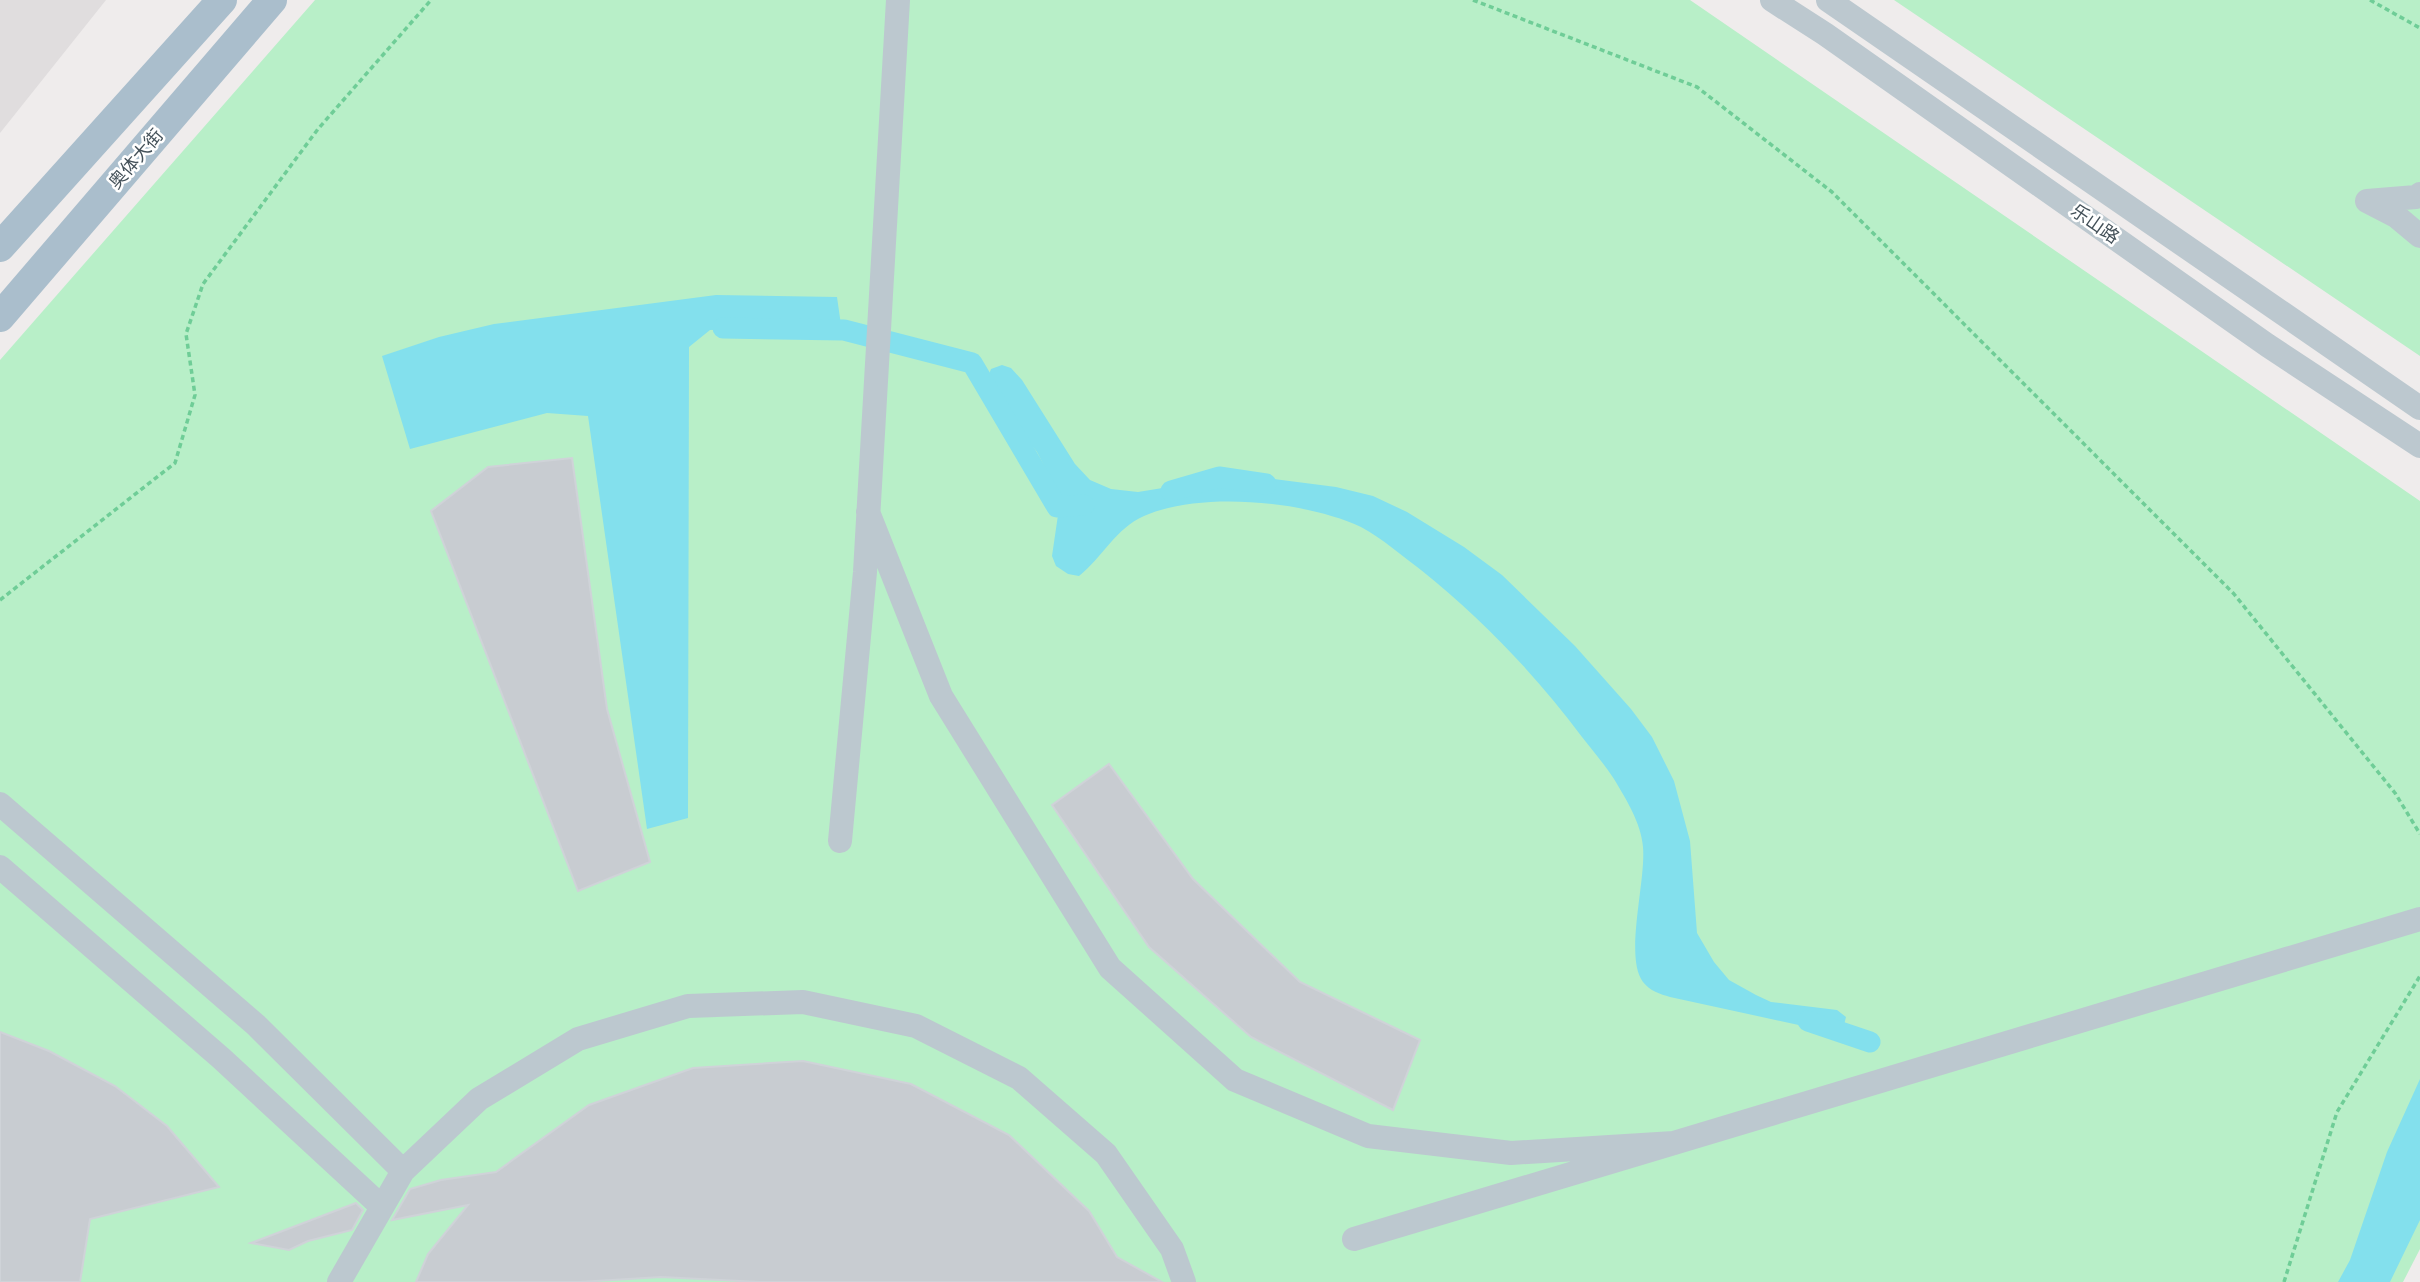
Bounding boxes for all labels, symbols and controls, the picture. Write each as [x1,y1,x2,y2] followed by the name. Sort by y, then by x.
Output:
[104,125,168,193] street label: 奥体大街
[2067,200,2123,248] street label: 乐山路

